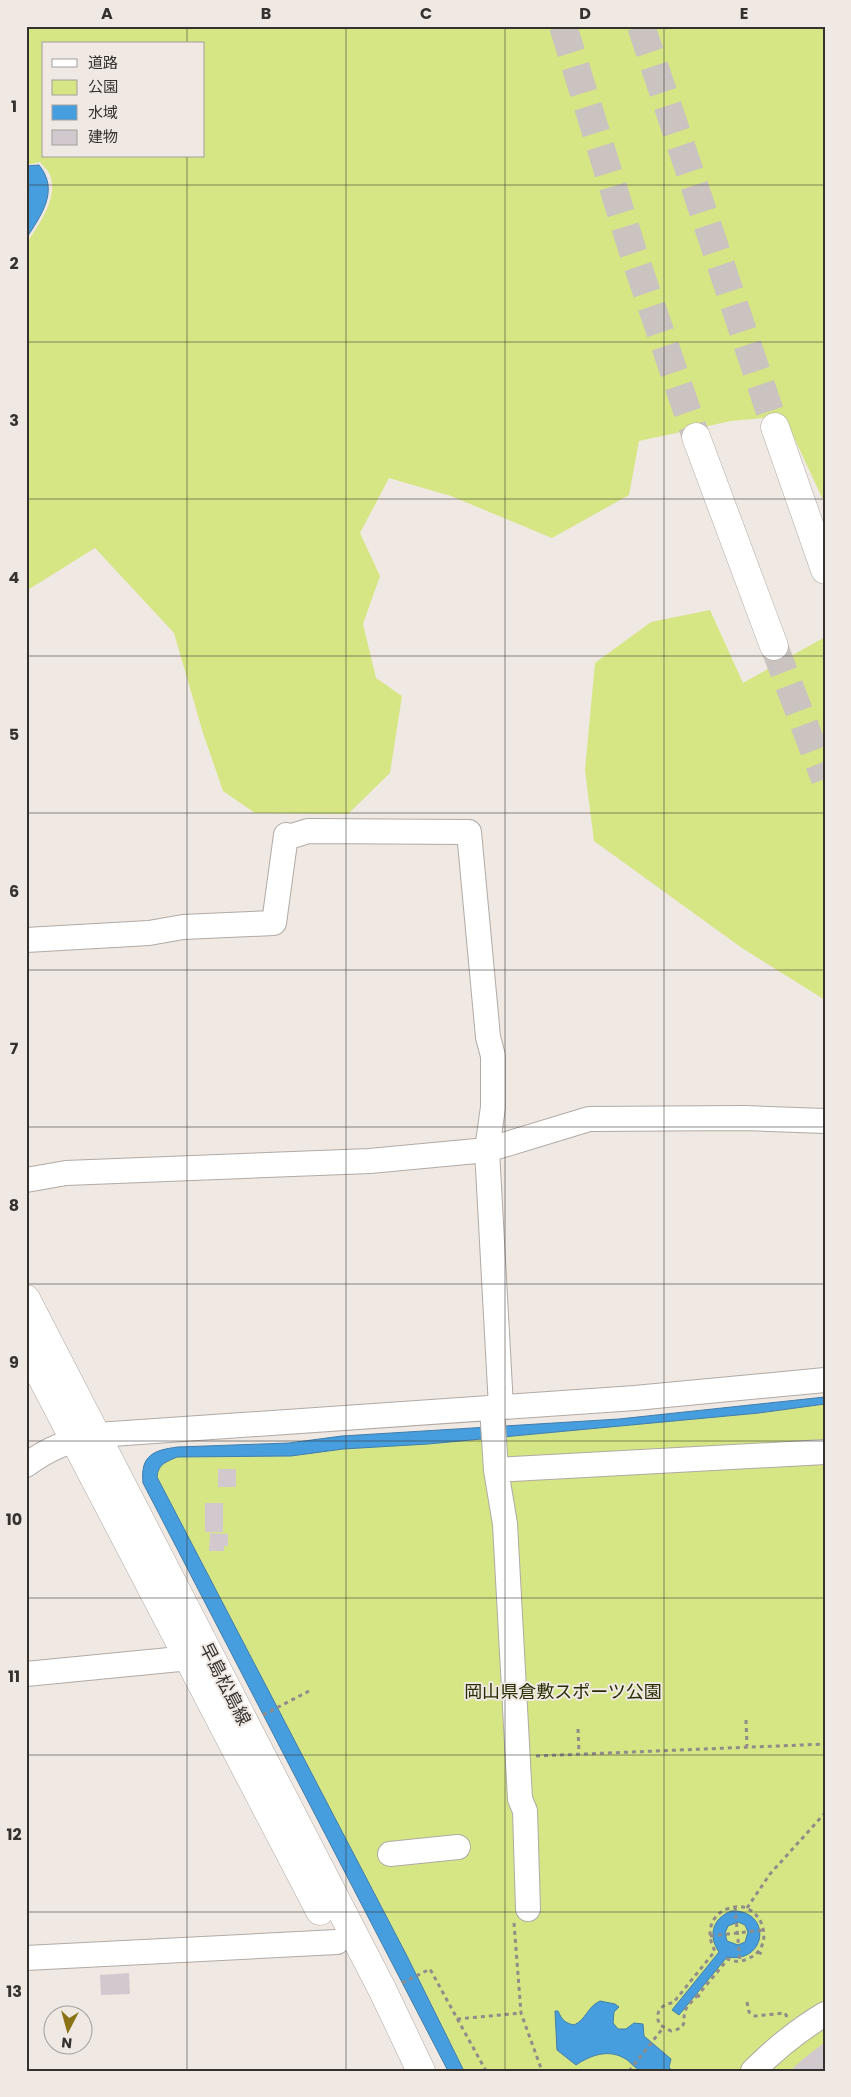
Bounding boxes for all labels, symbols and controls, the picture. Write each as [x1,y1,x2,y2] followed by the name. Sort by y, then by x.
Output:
[101,2,113,25] text: A
[261,2,271,25] text: B
[420,2,432,25] text: C
[579,2,591,25] text: D
[740,2,748,25] text: E
[42,42,205,158] legend
[88,52,118,73] text: 道路
[88,76,118,97] text: 公園
[11,95,17,118] text: 1
[88,102,118,123] text: 水域
[88,126,118,147] text: 建物
[9,252,19,275] text: 2
[9,409,19,432] text: 3
[9,566,20,589] text: 4
[9,723,19,746] text: 5
[9,880,19,903] text: 6
[10,1037,19,1060] text: 7
[9,1194,19,1217] text: 8
[9,1351,19,1374] text: 9
[6,1508,22,1531] text: 10
[194,1638,257,1730] street label: 早島松島線
[8,1665,20,1688] text: 11
[464,1679,662,1704] park label: 岡山県倉敷スポーツ公園
[6,1823,22,1846] text: 12
[6,1980,22,2003] text: 13
[42,2004,92,2054] north arrow
[60,2032,73,2053] text: N

